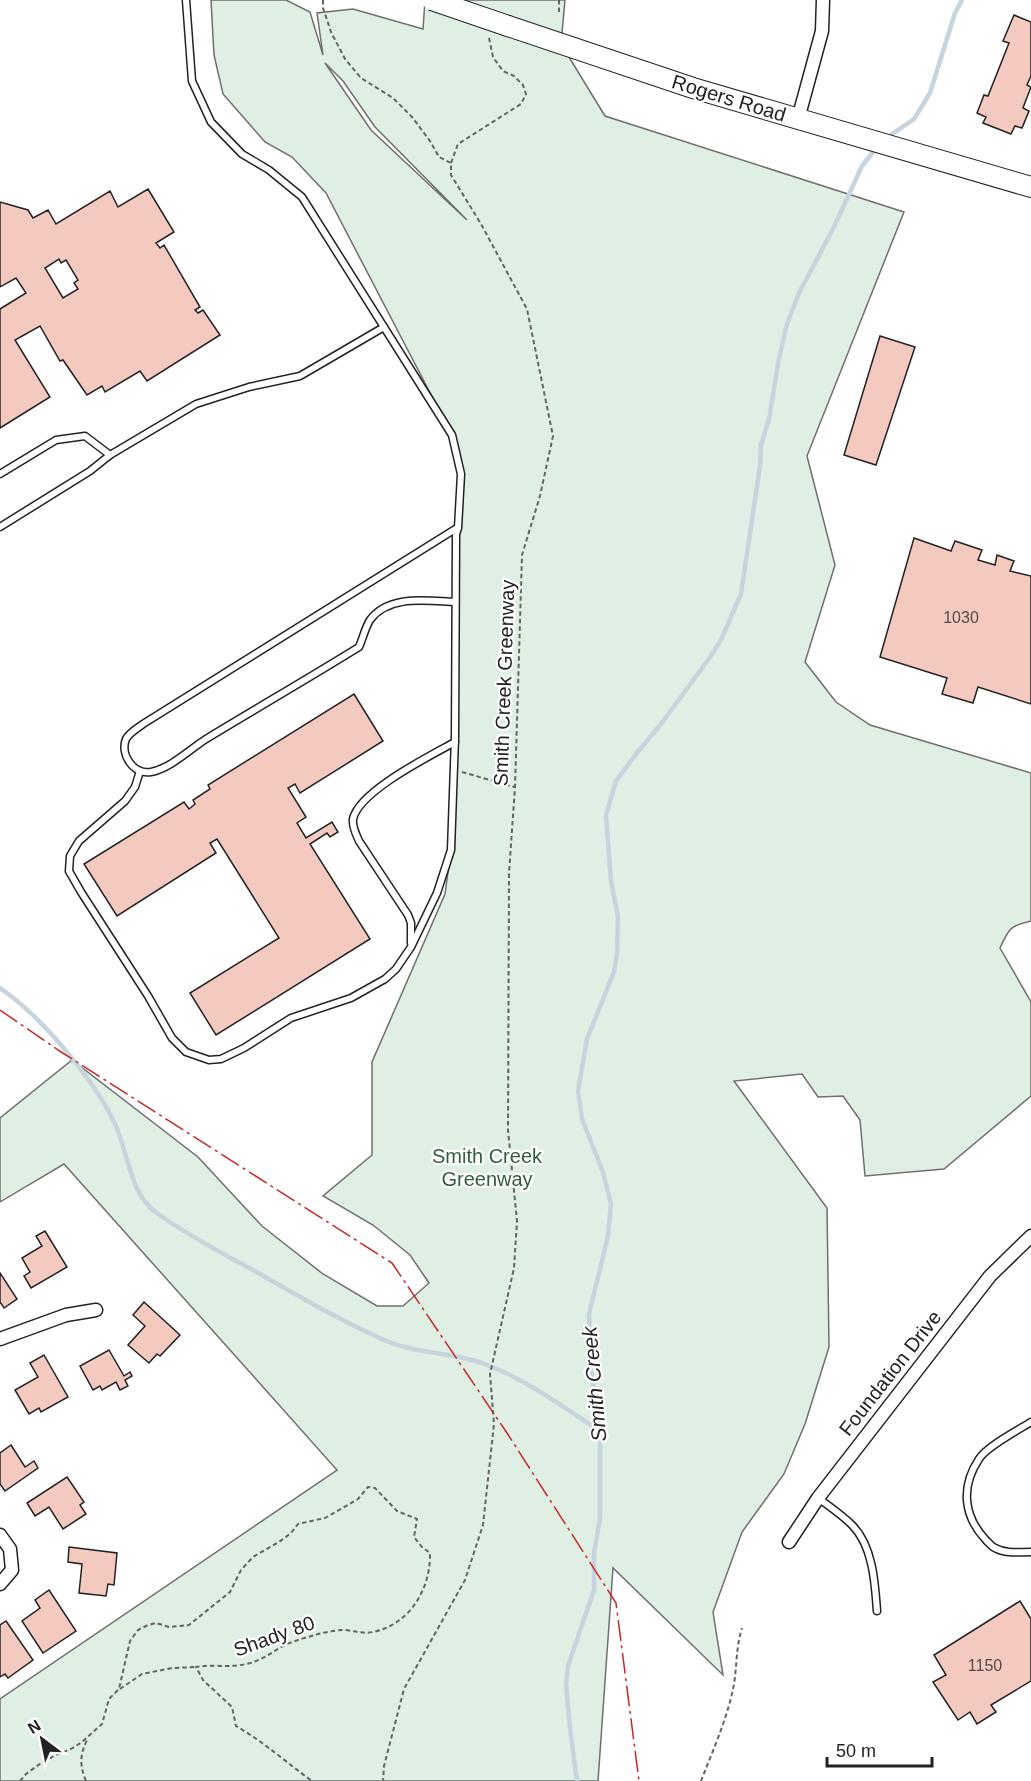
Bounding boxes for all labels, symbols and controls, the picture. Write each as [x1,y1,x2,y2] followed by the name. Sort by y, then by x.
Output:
[669,70,789,126] street label: Rogers Road
[489,579,519,787] street label: Smith Creek Greenway
[943,609,979,626] house number: 1030
[432,1145,543,1190] park label: Smith Creek Greenway
[834,1306,946,1440] street label: Foundation Drive
[577,1324,610,1443] water label: Smith Creek
[231,1611,317,1661] street label: Shady 80
[968,1657,1002,1674] house number: 1150
[12,1709,72,1769] north arrow
[25,1716,44,1737] text: N
[827,1730,932,1768] scale bar
[836,1741,876,1761] text: 50 m

